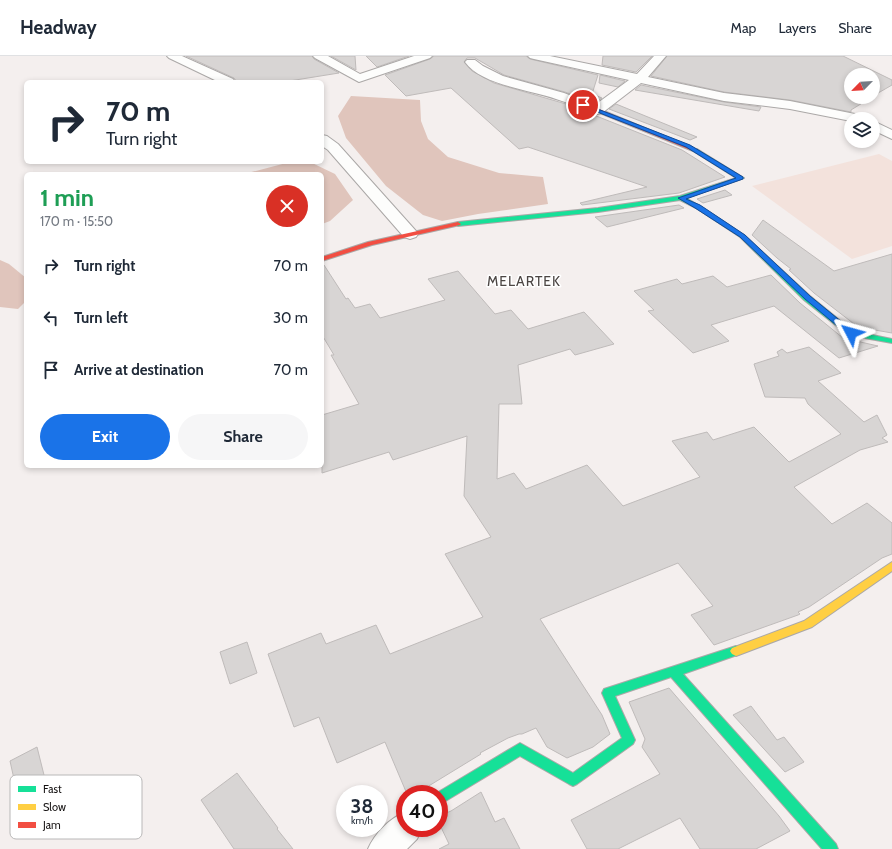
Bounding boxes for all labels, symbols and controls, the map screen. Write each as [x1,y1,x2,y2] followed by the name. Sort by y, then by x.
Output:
[20,16,97,39] text: Headway
[731,19,756,37] text: Map
[778,19,816,37] text: Layers
[838,19,872,37] text: Share
[844,68,880,104] north arrow
[844,68,880,148] map controls
[566,88,600,122] pin
[106,94,170,128] text: 70 m
[572,94,594,116] icon: arrive
[40,96,92,148] icon: right
[844,112,880,148] button: layers
[106,128,177,150] text: Turn right
[40,183,94,212] text: 1 min
[266,185,308,227] button: close
[40,213,113,229] text: 170 m · 15:50
[40,255,62,277] icon: right
[74,257,135,275] text: Turn right
[274,257,308,275] text: 70 m
[487,272,561,290] district label: MELARTEK
[40,307,62,329] icon: left
[74,309,128,327] text: Turn left
[273,309,308,327] text: 30 m
[830,312,872,354] position arrow
[40,359,62,381] icon: arrive
[74,361,204,379] text: Arrive at destination
[274,361,308,379] text: 70 m
[40,414,170,460] button: Exit
[178,414,308,460] button: Share
[10,775,142,839] legend
[43,782,62,796] text: Fast
[396,785,448,837] speed limit sign: 40
[351,794,373,818] text: 38
[43,800,66,814] text: Slow
[351,814,373,827] text: km/h
[42,818,61,832] text: Jam

